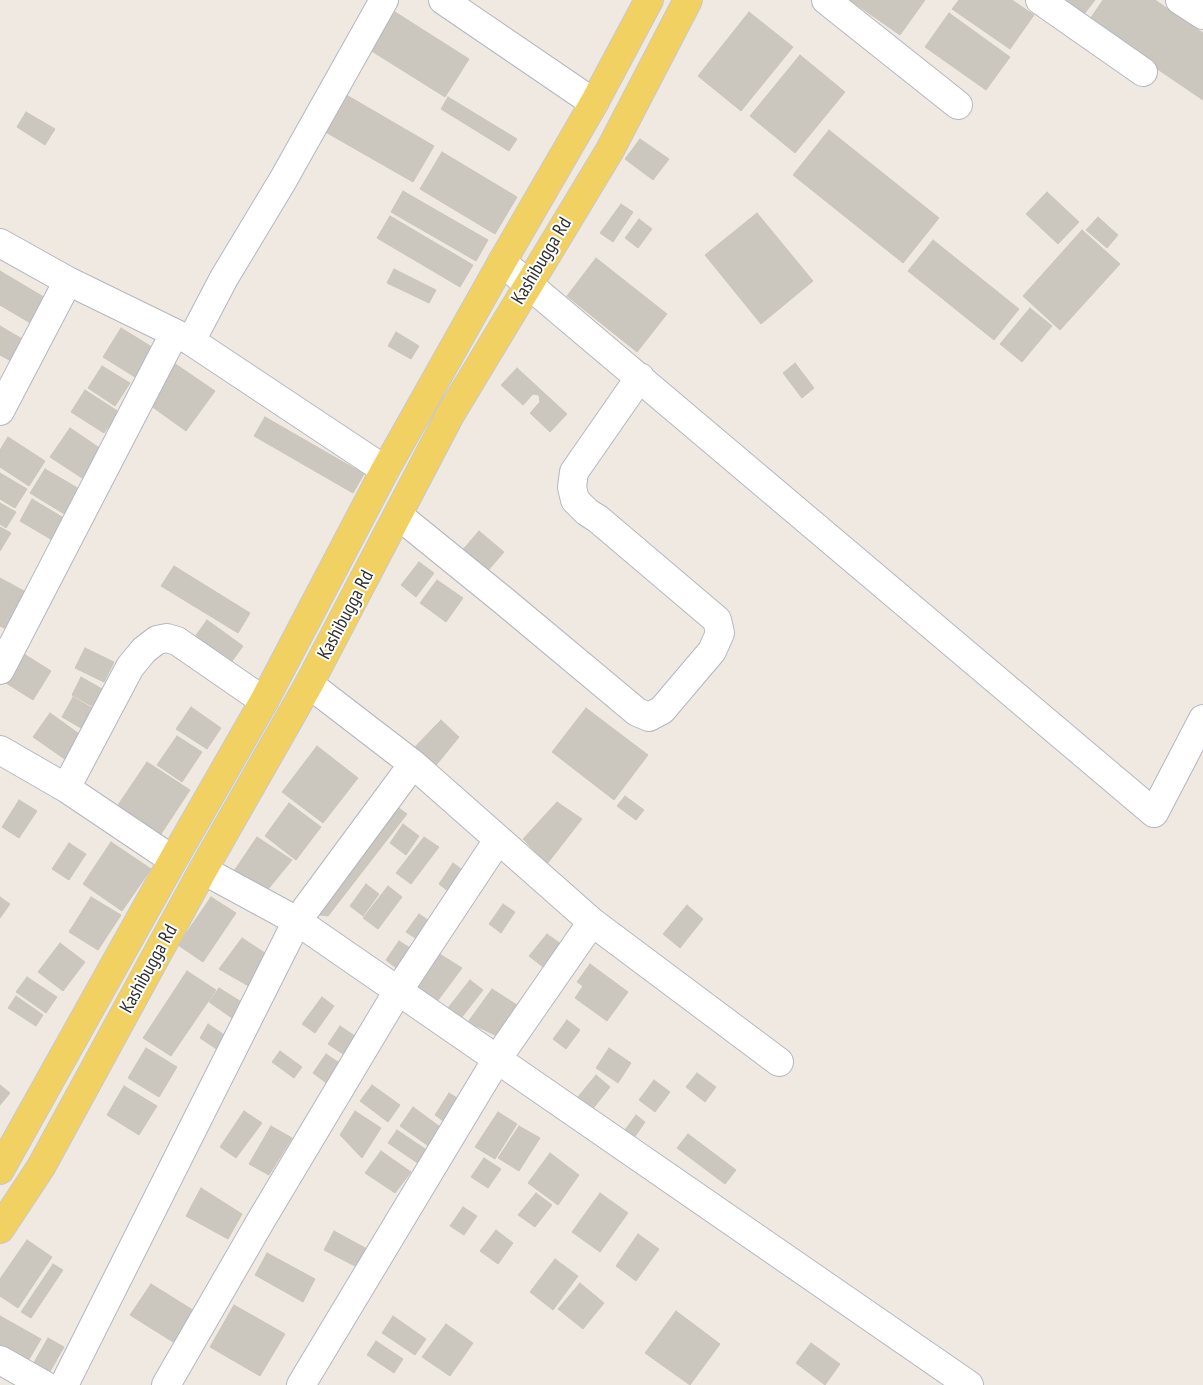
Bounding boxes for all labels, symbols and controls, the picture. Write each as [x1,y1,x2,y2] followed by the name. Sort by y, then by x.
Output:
[507,213,577,309] street label: Kashibugga Rd
[313,567,379,663] street label: Kashibugga Rd
[115,921,183,1017] street label: Kashibugga Rd

